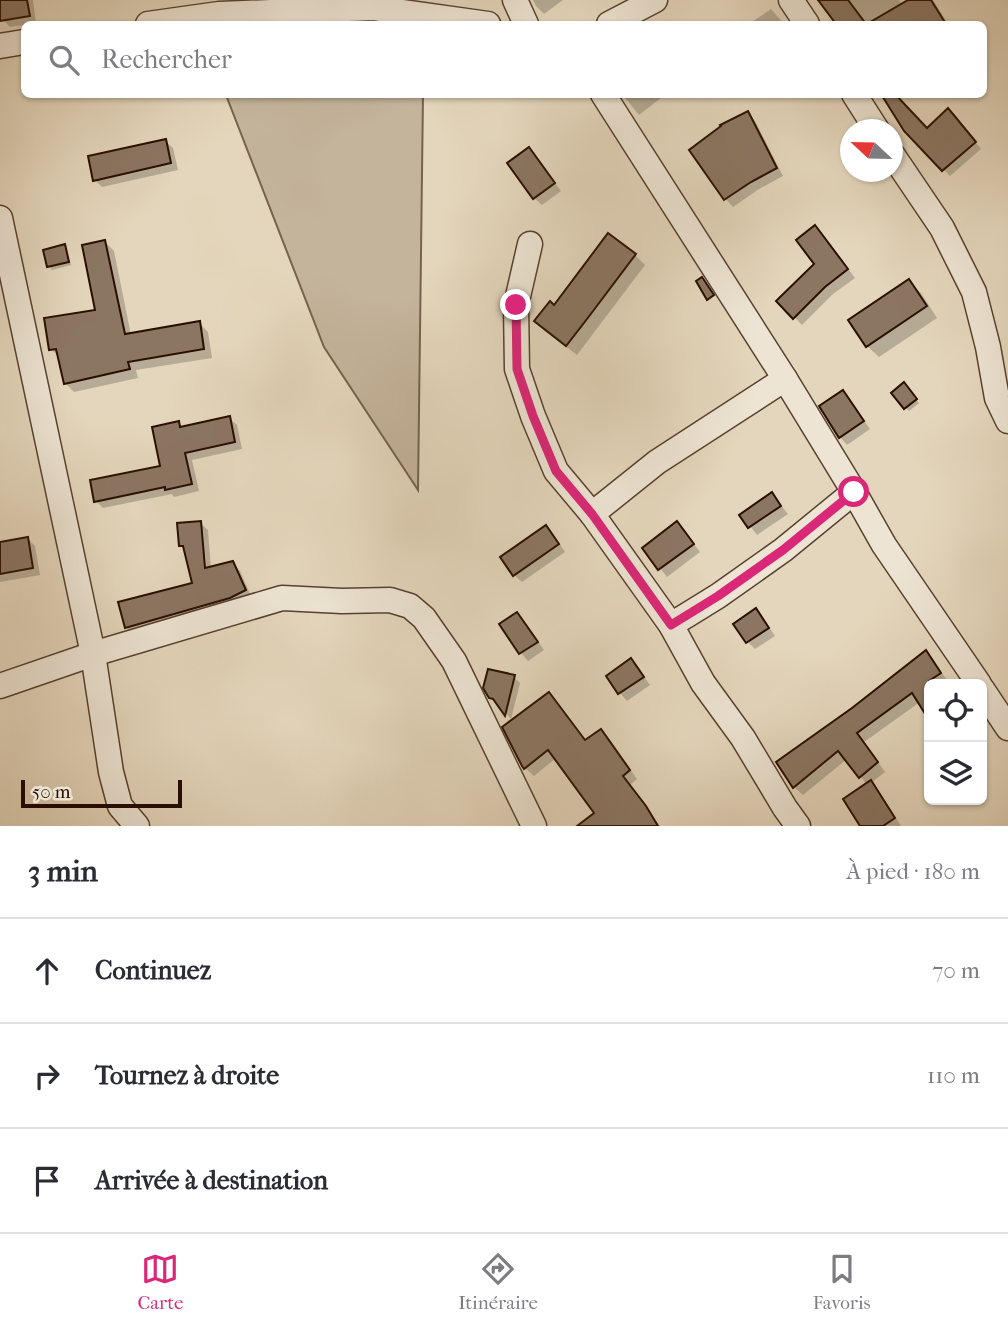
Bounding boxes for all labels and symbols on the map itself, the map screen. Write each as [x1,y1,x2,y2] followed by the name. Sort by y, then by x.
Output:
[840,119,903,182] north arrow
[500,289,531,320] route end
[838,476,869,507] route start
[21,777,182,809] scale bar

